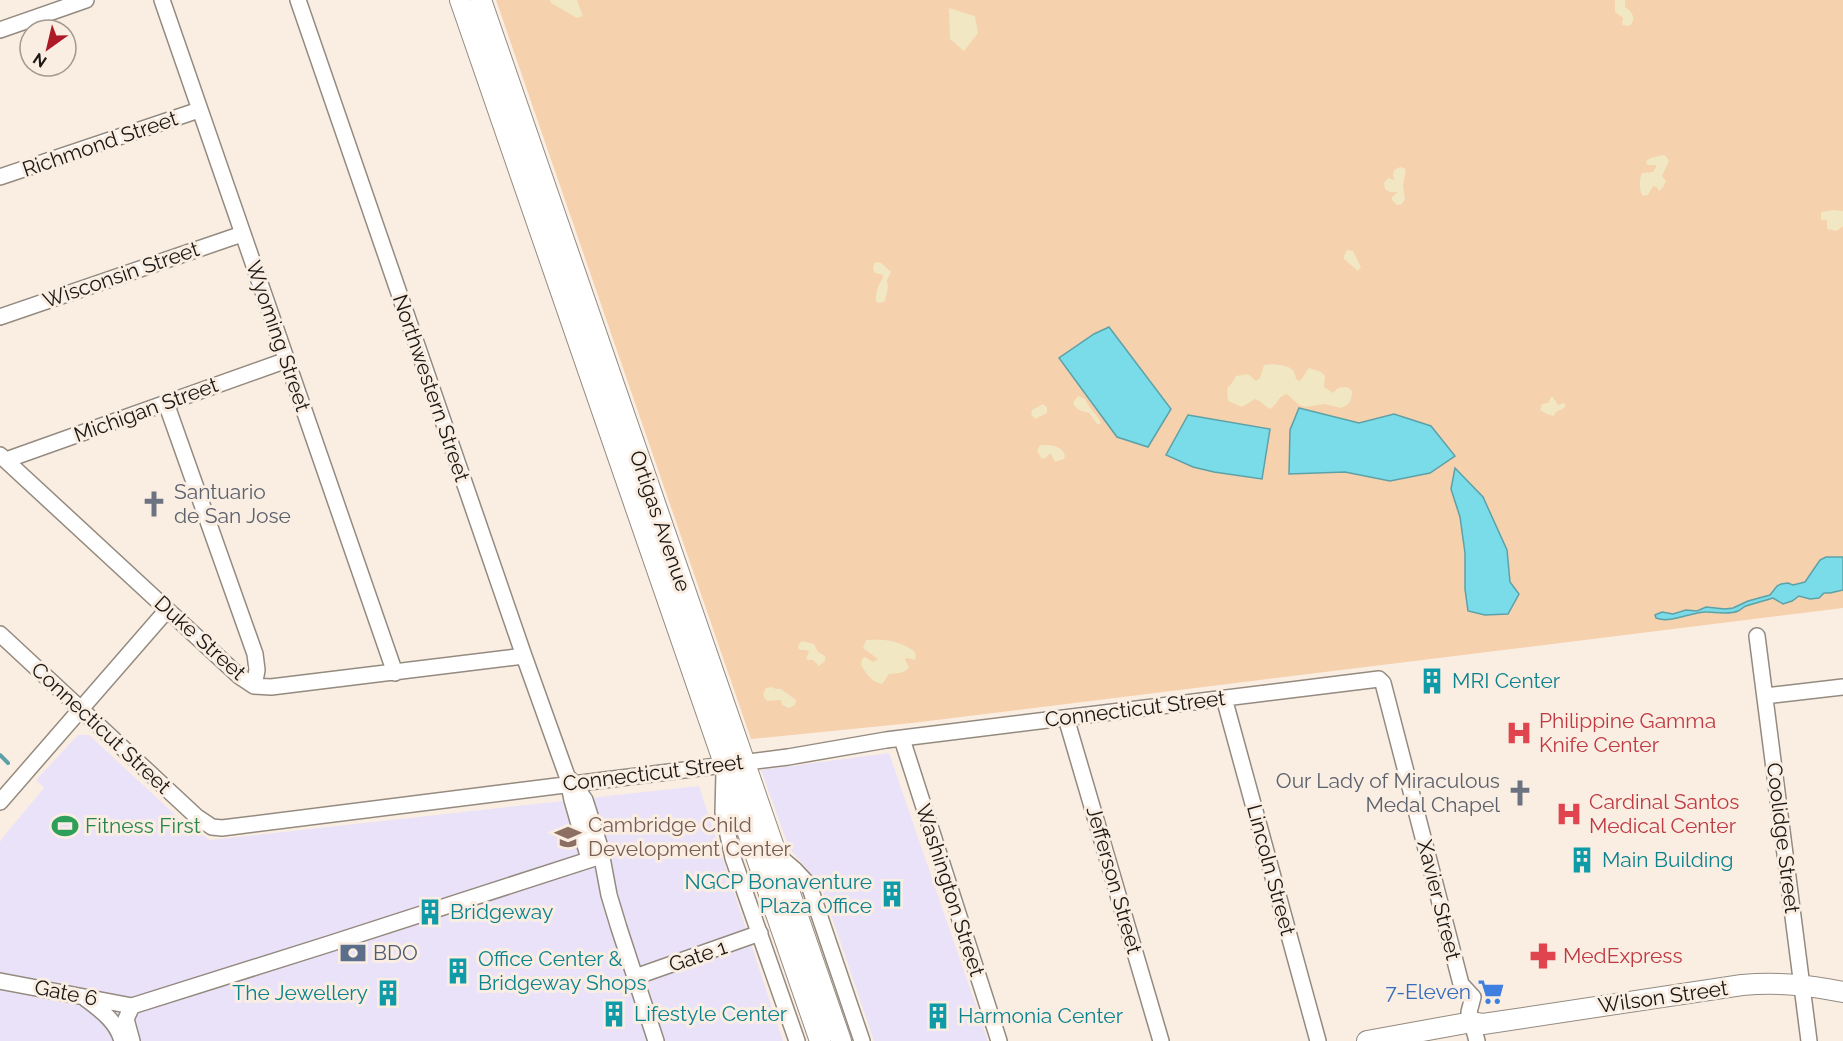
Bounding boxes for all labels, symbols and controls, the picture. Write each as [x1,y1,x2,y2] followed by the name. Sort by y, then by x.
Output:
[18,18,78,78] north arrow
[30,49,50,71] text: N
[19,105,181,182] street label: Richmond Street
[40,236,202,313] street label: Wisconsin Street
[241,257,316,415] street label: Wyoming Street
[388,291,475,485] street label: Northwestern Street
[70,372,221,447] street label: Michigan Street
[625,447,696,595] street label: Ortigas Avenue
[174,479,291,528] place label: Santuario de San Jose
[139,489,169,519] church icon: Santuario de San Jose
[150,590,251,685] street label: Duke Street
[26,657,176,799] street label: Connecticut Street
[1417,666,1447,696] building icon: MRI Center
[1452,668,1561,693] place label: MRI Center
[1043,685,1227,732] street label: Connecticut Street
[1539,708,1716,757] place label: Philippine Gamma Knife Center
[1504,718,1534,748] hospital icon: Philippine Gamma Knife Center
[561,749,745,796] street label: Connecticut Street
[1762,761,1805,915] street label: Coolidge Street
[1276,768,1500,817] place label: Our Lady of Miraculous Medal Chapel
[1505,778,1535,808] church icon: Our Lady of Miraculous Medal Chapel
[1589,789,1740,838] place label: Cardinal Santos Medical Center
[1554,799,1584,829] hospital icon: Cardinal Santos Medical Center
[911,801,990,979] street label: Washington Street
[1242,802,1301,938] street label: Lincoln Street
[1081,803,1147,956] street label: Jefferson Street
[50,811,80,841] sports icon: Fitness First
[588,812,792,861] place label: Cambridge Child Development Center
[85,813,201,838] place label: Fitness First
[553,822,583,852] school or university icon: Cambridge Child Development Center
[1412,837,1466,963] street label: Xavier Street
[1567,845,1597,875] building icon: Main Building
[1602,847,1734,872] place label: Main Building
[685,869,872,918] place label: NGCP Bonaventure Plaza Office
[877,879,907,909] building icon: NGCP Bonaventure Plaza Office
[415,897,445,927] building icon: Bridgeway
[450,899,553,924] place label: Bridgeway
[665,934,730,977] street label: Gate 1
[338,938,368,968] bank icon: BDO
[373,940,418,965] place label: BDO
[1528,941,1558,971] pharmacy icon: MedExpress
[1563,943,1683,968] place label: MedExpress
[478,946,647,995] place label: Office Center & Bridgeway Shops
[443,956,473,986] building icon: Office Center & Bridgeway Shops
[32,974,100,1011] street label: Gate 6
[1596,975,1729,1018] street label: Wilson Street
[1476,977,1506,1007] supermarket icon: 7-Eleven
[373,978,403,1008] building icon: The Jewellery
[1386,979,1471,1004] place label: 7-Eleven
[232,980,368,1005] place label: The Jewellery
[599,999,629,1029] building icon: Lifestyle Center
[634,1001,788,1026] place label: Lifestyle Center
[923,1001,953,1031] building icon: Harmonia Center
[958,1003,1124,1028] place label: Harmonia Center

